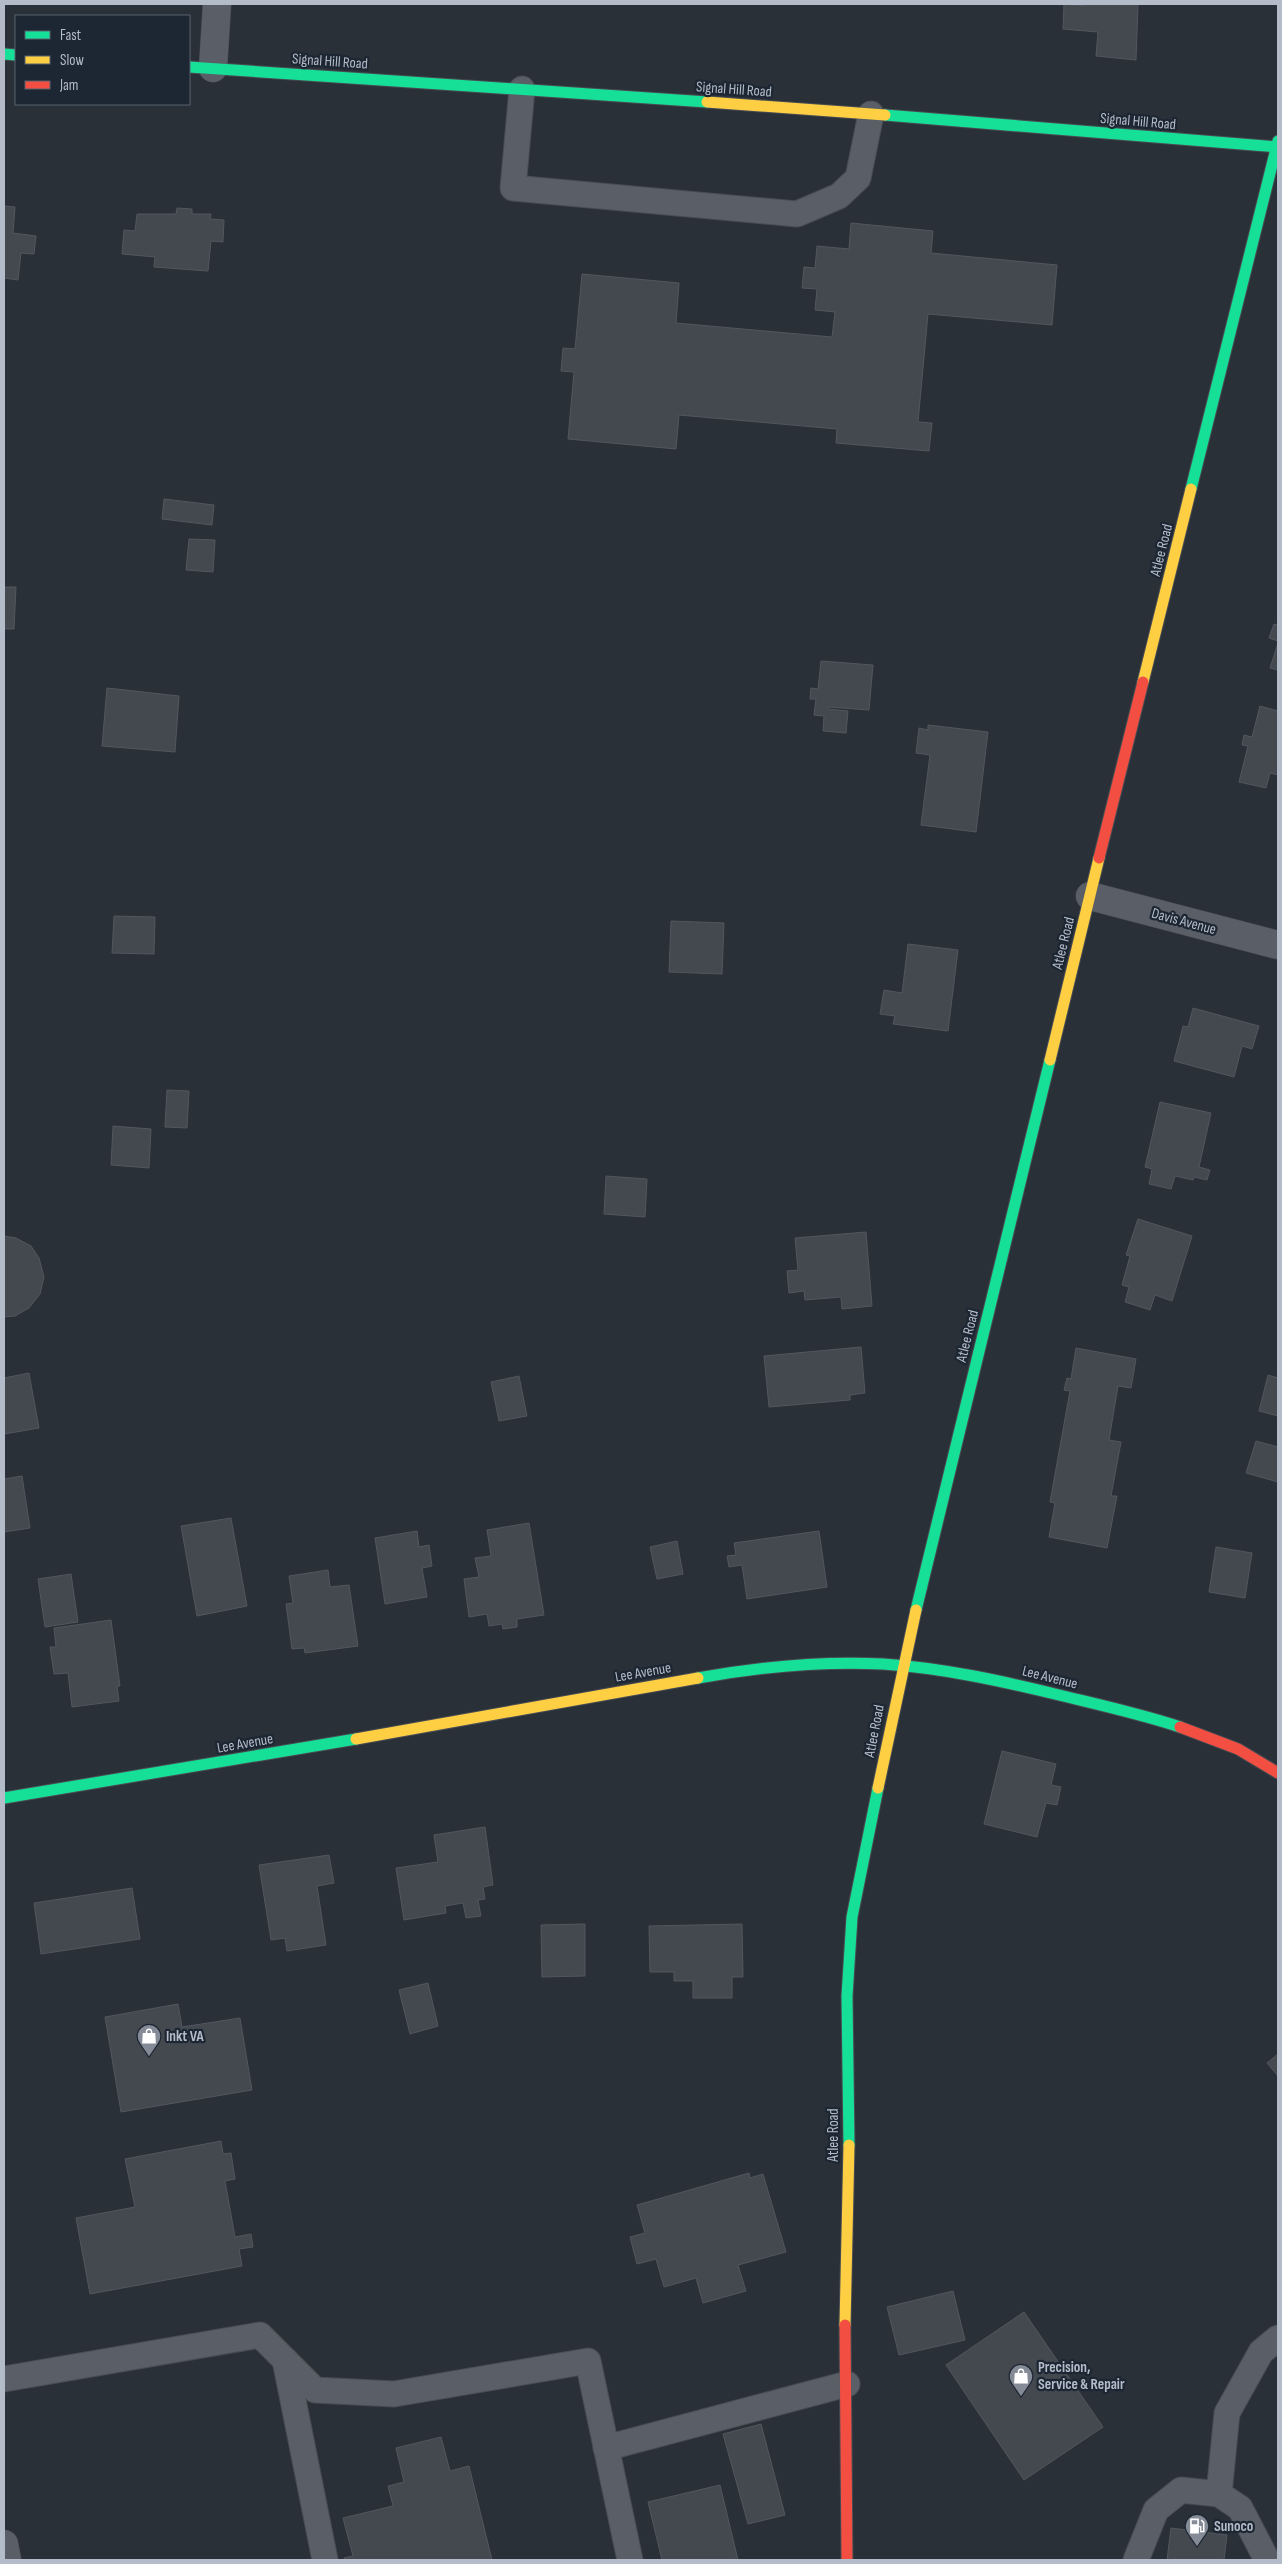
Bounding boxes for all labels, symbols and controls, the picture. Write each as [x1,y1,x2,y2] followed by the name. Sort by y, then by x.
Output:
[15,15,190,105] legend
[60,26,82,45] text: Fast
[291,49,369,74] street label: Signal Hill Road
[60,51,84,70] text: Slow
[59,76,78,95] text: Jam
[695,77,773,102] street label: Signal Hill Road
[1099,109,1177,134] street label: Signal Hill Road
[1146,522,1177,579] street label: Atlee Road
[1150,904,1218,939] street label: Davis Avenue
[1048,915,1079,972] street label: Atlee Road
[952,1308,983,1365] street label: Atlee Road
[614,1658,673,1687] street label: Lee Avenue
[1020,1661,1080,1694] street label: Lee Avenue
[860,1703,889,1760] street label: Atlee Road
[216,1729,275,1758] street label: Lee Avenue
[136,2023,162,2057] shop icon: Inkt VA
[166,2027,204,2046] place label: Inkt VA
[824,2108,843,2163] street label: Atlee Road
[1038,2358,1125,2394] place label: Precision, Service & Repair
[1008,2363,1034,2397] shop icon: Precision, Service & Repair
[1184,2513,1210,2547] fuel station icon: Sunoco
[1214,2517,1253,2536] place label: Sunoco

